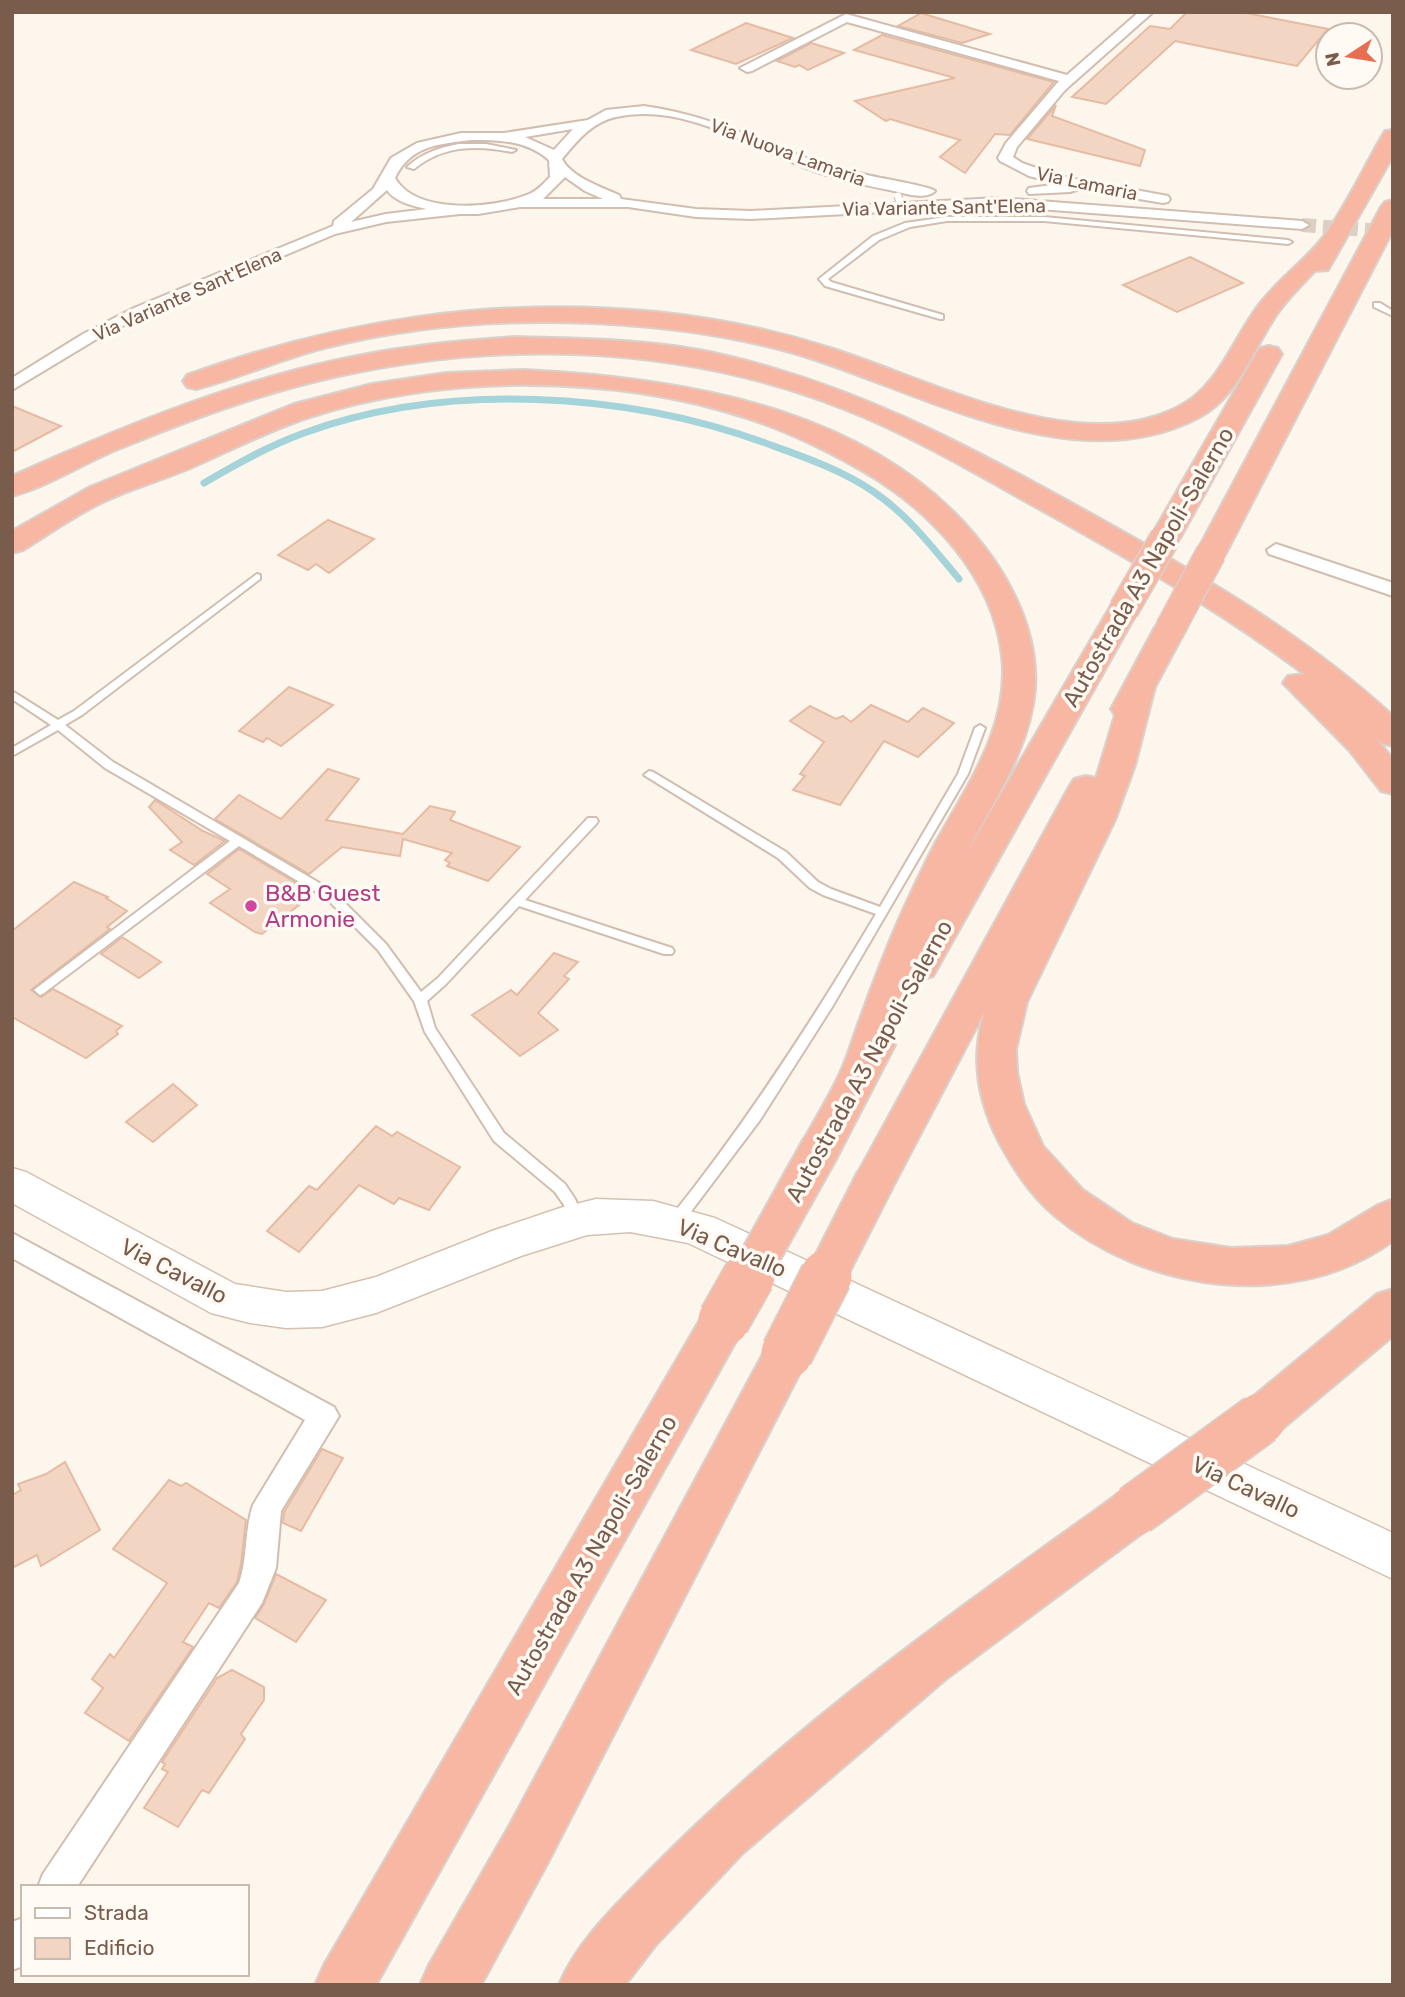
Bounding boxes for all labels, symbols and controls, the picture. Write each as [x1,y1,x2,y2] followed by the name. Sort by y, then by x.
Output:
[1314,21,1384,91] north arrow
[1320,50,1346,69] text: N
[707,114,869,191] street label: Via Nuova Lamaria
[1034,162,1140,205] street label: Via Lamaria
[842,194,1046,221] street label: Via Variante Sant'Elena
[89,242,285,346] street label: Via Variante Sant'Elena
[1056,422,1240,712] street label: Autostrada A3 Napoli-Salerno
[265,879,380,933] place label: B&B Guest Armonie
[243,898,259,914] marker: B&B Guest Armonie
[780,915,958,1207] street label: Autostrada A3 Napoli-Salerno
[673,1212,791,1284] street label: Via Cavallo
[116,1232,232,1310] street label: Via Cavallo
[499,1410,683,1700] street label: Autostrada A3 Napoli-Salerno
[1188,1450,1304,1524] street label: Via Cavallo
[21,1885,248,1976] legend
[84,1900,149,1925] text: Strada
[84,1935,154,1960] text: Edificio

